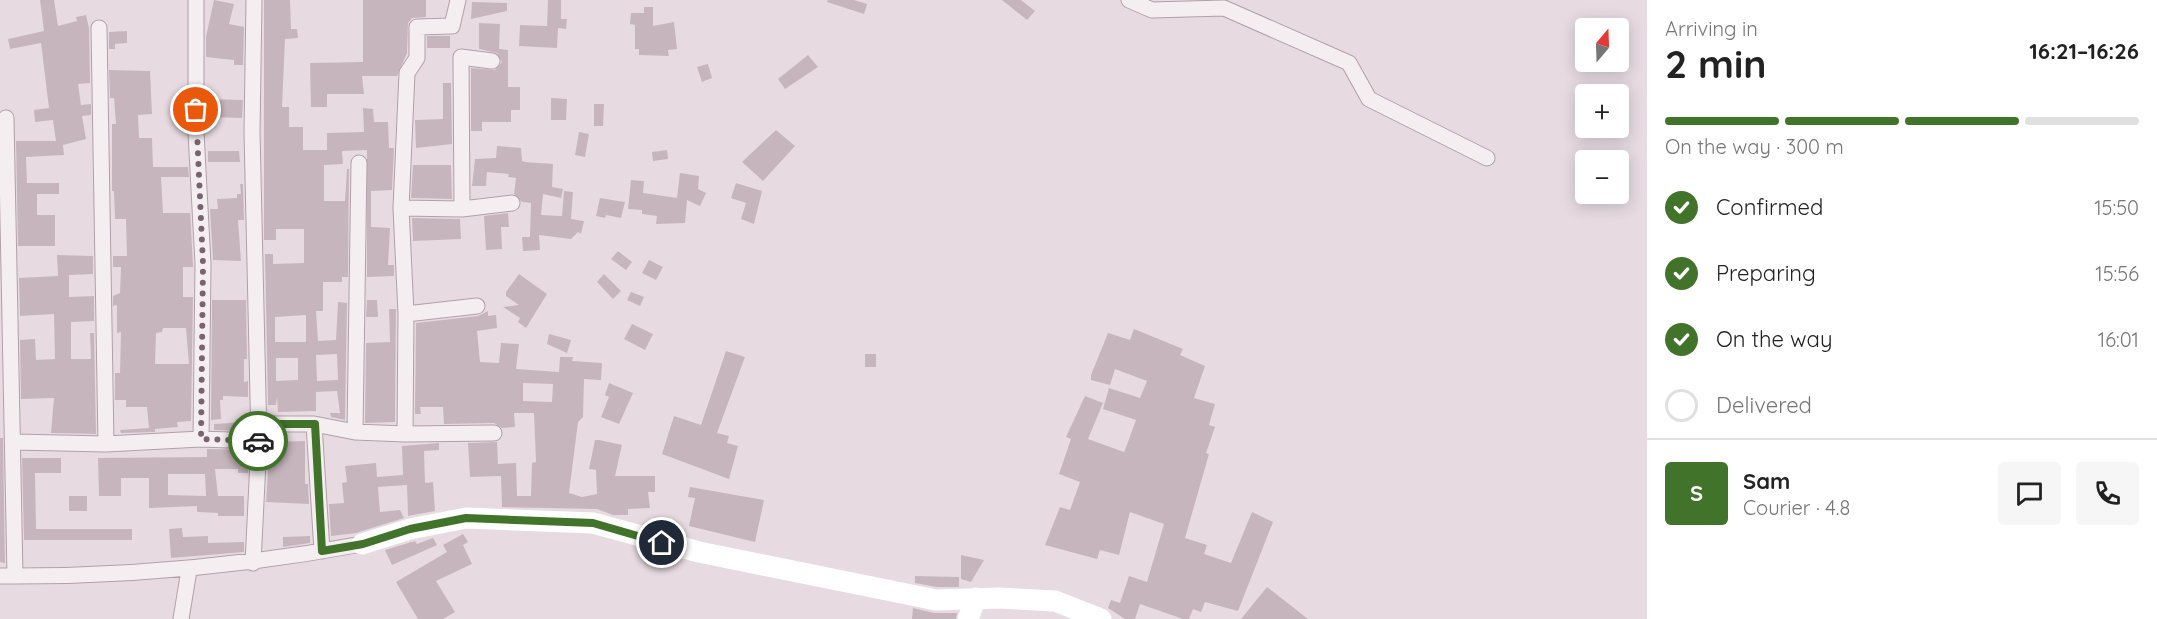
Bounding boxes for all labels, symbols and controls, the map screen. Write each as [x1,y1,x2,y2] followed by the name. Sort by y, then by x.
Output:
[1665,16,1758,41] text: Arriving in
[1575,18,1629,72] north arrow
[1575,18,1629,204] map controls
[2029,37,2139,65] text: 16:21–16:26
[1665,39,1767,88] text: 2 min
[170,84,221,135] pin
[1575,84,1629,138] button: +
[179,93,212,126] icon: bag
[1665,134,1844,159] text: On the way · 300 m
[1575,150,1629,204] button: −
[1665,191,1698,224] icon: check
[1716,193,1823,221] text: Confirmed
[2094,195,2139,220] text: 15:50
[1665,257,1698,290] icon: check
[1716,259,1816,287] text: Preparing
[2095,261,2139,286] text: 15:56
[1665,323,1698,356] icon: check
[1716,325,1832,353] text: On the way
[2098,327,2139,352] text: 16:01
[1716,391,1812,419] text: Delivered
[228,411,288,471] courier
[242,425,275,458] icon: car
[1998,462,2061,525] button: chat
[2076,462,2139,525] button: phone
[1743,467,1790,495] text: Sam
[1690,479,1703,507] text: S
[1743,495,1850,520] text: Courier · 4.8
[636,517,687,568] pin
[645,526,678,559] icon: home

